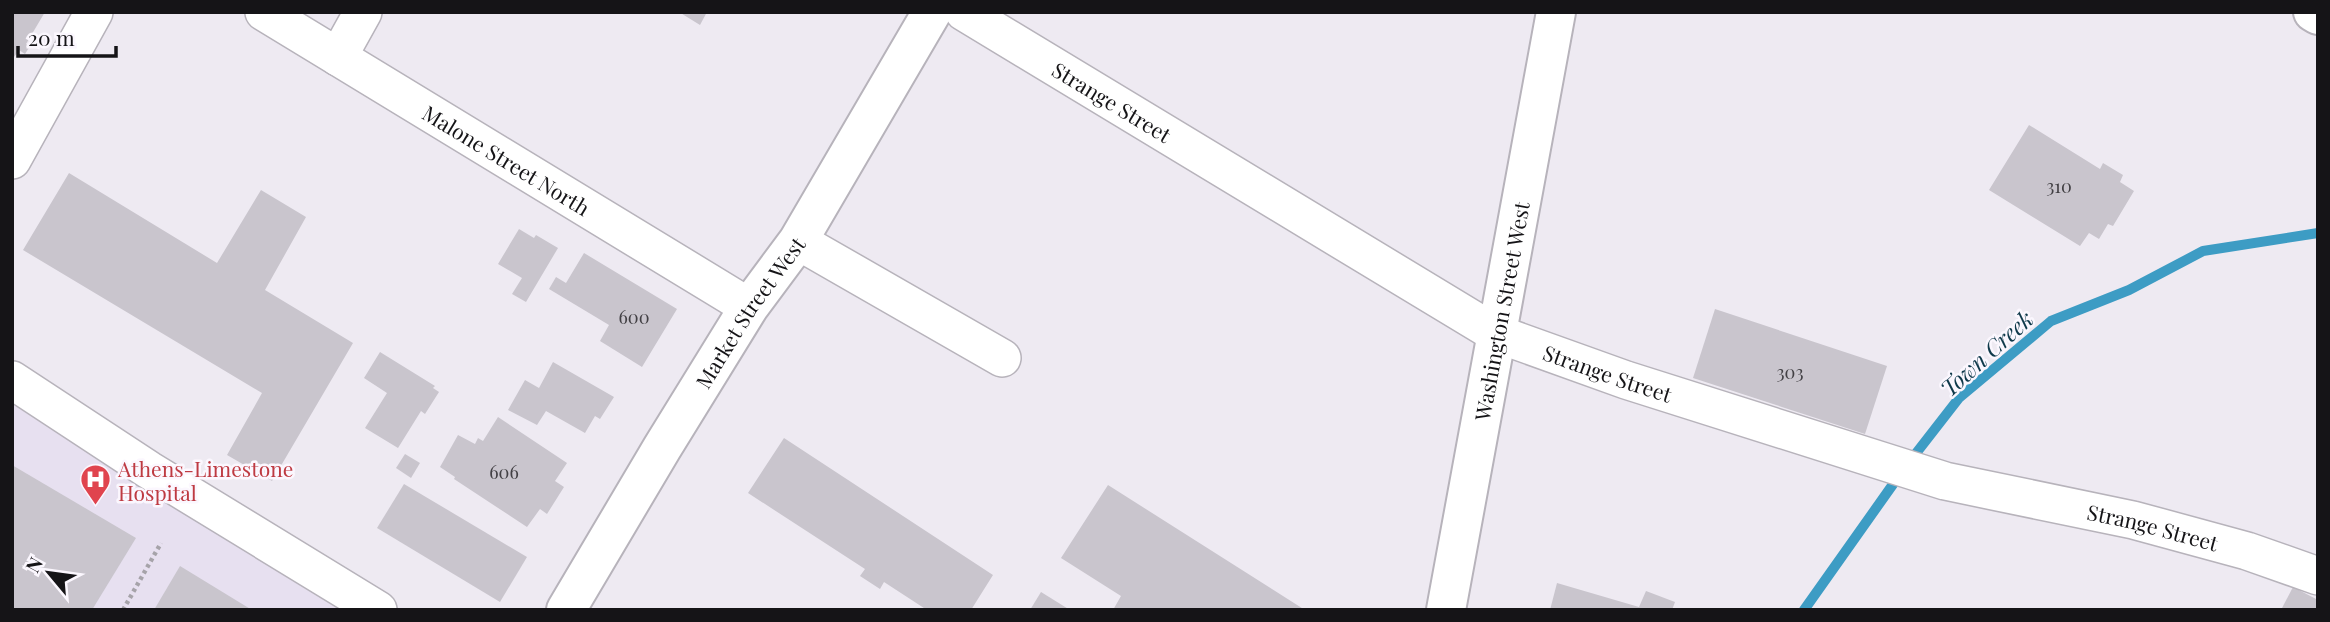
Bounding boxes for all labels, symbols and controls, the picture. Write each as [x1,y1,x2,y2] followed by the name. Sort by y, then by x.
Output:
[18,14,116,58] scale bar
[28,23,75,51] text: 20 m
[1047,55,1177,148] street label: Strange Street
[418,98,596,221] street label: Malone Street North
[2046,174,2072,198] house number: 310
[1467,199,1535,424] street label: Washington Street West
[688,230,811,393] street label: Market Street West
[1933,303,2039,403] water label: Town Creek
[619,305,649,329] house number: 600
[1540,338,1676,408] street label: Strange Street
[1776,360,1804,384] house number: 303
[117,454,293,506] place label: Athens-Limestone Hospital
[489,460,519,484] house number: 606
[78,463,112,507] hospital icon: Athens-Limestone Hospital
[2085,497,2222,557] street label: Strange Street
[14,538,84,608] north arrow
[19,552,48,577] text: N

